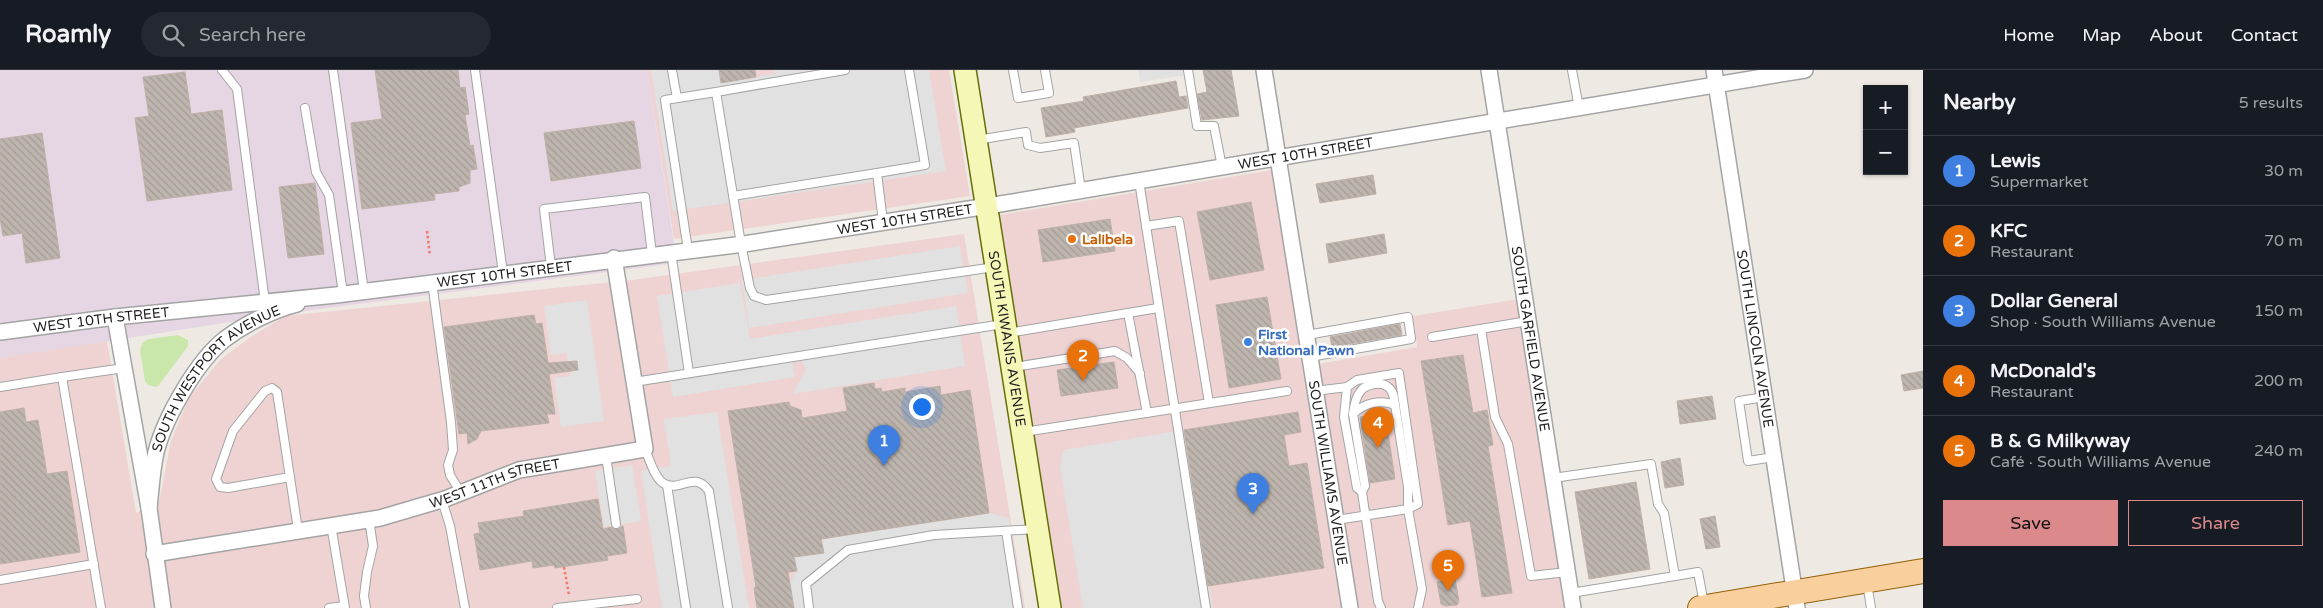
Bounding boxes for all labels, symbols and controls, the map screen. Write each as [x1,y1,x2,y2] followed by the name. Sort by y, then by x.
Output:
[141,12,491,57] search box
[25,20,111,49] text: Roamly
[159,21,187,49] icon: search
[199,24,306,46] text: Search here
[2003,24,2054,46] text: Home
[2082,24,2121,46] text: Map
[2149,24,2203,46] text: About
[2231,24,2298,46] text: Contact
[1863,85,1908,175] map controls
[1863,85,1908,130] button: +
[1943,90,2016,115] text: Nearby
[2239,93,2303,113] text: 5 results
[1863,130,1908,175] button: −
[1237,134,1375,173] street label: WEST 10TH STREET
[1990,150,2041,172] text: Lewis
[1954,161,1964,181] text: 1
[2264,161,2303,181] text: 30 m
[1990,172,2088,192] text: Supermarket
[836,200,974,238] street label: WEST 10TH STREET
[1990,220,2027,242] text: KFC
[1082,231,1133,248] place label: Lalibela
[1954,231,1964,251] text: 2
[2264,231,2303,251] text: 70 m
[1066,233,1078,245] marker: Lalibela
[1990,242,2074,262] text: Restaurant
[1508,245,1553,433] street label: SOUTH GARFIELD AVENUE
[985,249,1029,428] street label: SOUTH KIWANIS AVENUE
[1733,249,1777,429] street label: SOUTH LINCOLN AVENUE
[436,257,574,291] street label: WEST 10TH STREET
[1990,290,2118,312] text: Dollar General
[1954,301,1964,321] text: 3
[2254,301,2303,321] text: 150 m
[148,302,283,454] street label: SOUTH WESTPORT AVENUE
[32,304,170,337] street label: WEST 10TH STREET
[1990,312,2216,332] text: Shop · South Williams Avenue
[1258,326,1354,359] place label: First National Pawn
[1242,336,1254,348] marker: First National Pawn
[1067,340,1099,381] pin: 2
[1990,360,2096,382] text: McDonald's
[1954,371,1964,391] text: 4
[2254,371,2303,391] text: 200 m
[1305,379,1351,567] street label: SOUTH WILLIAMS AVENUE
[1990,382,2074,402] text: Restaurant
[909,394,935,420] your location
[1362,407,1394,448] pin: 4
[868,425,900,466] pin: 1
[1990,430,2130,452] text: B & G Milkyway
[1954,441,1964,461] text: 5
[2254,441,2303,461] text: 240 m
[1990,452,2211,472] text: Café · South Williams Avenue
[427,455,562,512] street label: WEST 11TH STREET
[1237,473,1269,514] pin: 3
[1943,500,2118,546] button: Save
[2128,500,2303,546] button: Share
[1432,550,1464,591] pin: 5

